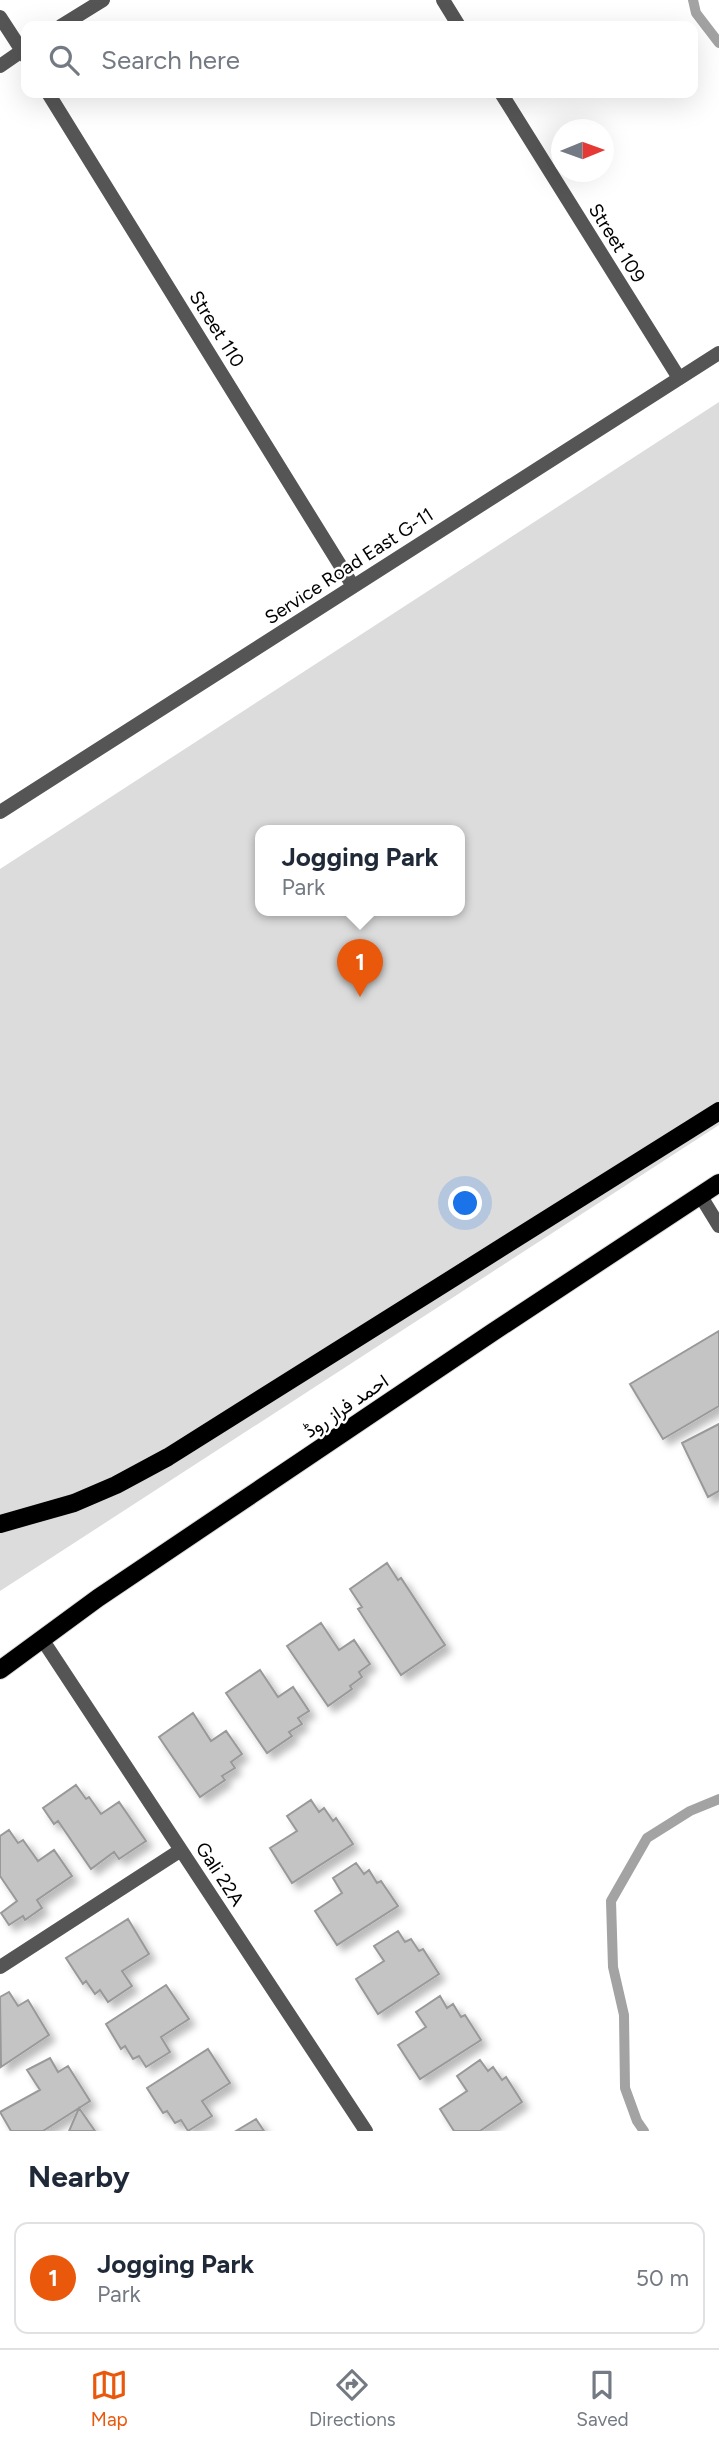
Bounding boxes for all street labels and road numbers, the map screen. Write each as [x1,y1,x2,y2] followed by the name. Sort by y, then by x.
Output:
[584,199,650,287] street label: Street 109
[185,287,249,371] street label: Street 110
[260,503,438,629] street label: Service Road East G-11
[299,1369,393,1443] street label: احمد فراز روڈ
[191,1838,249,1910] street label: Gali 22A

